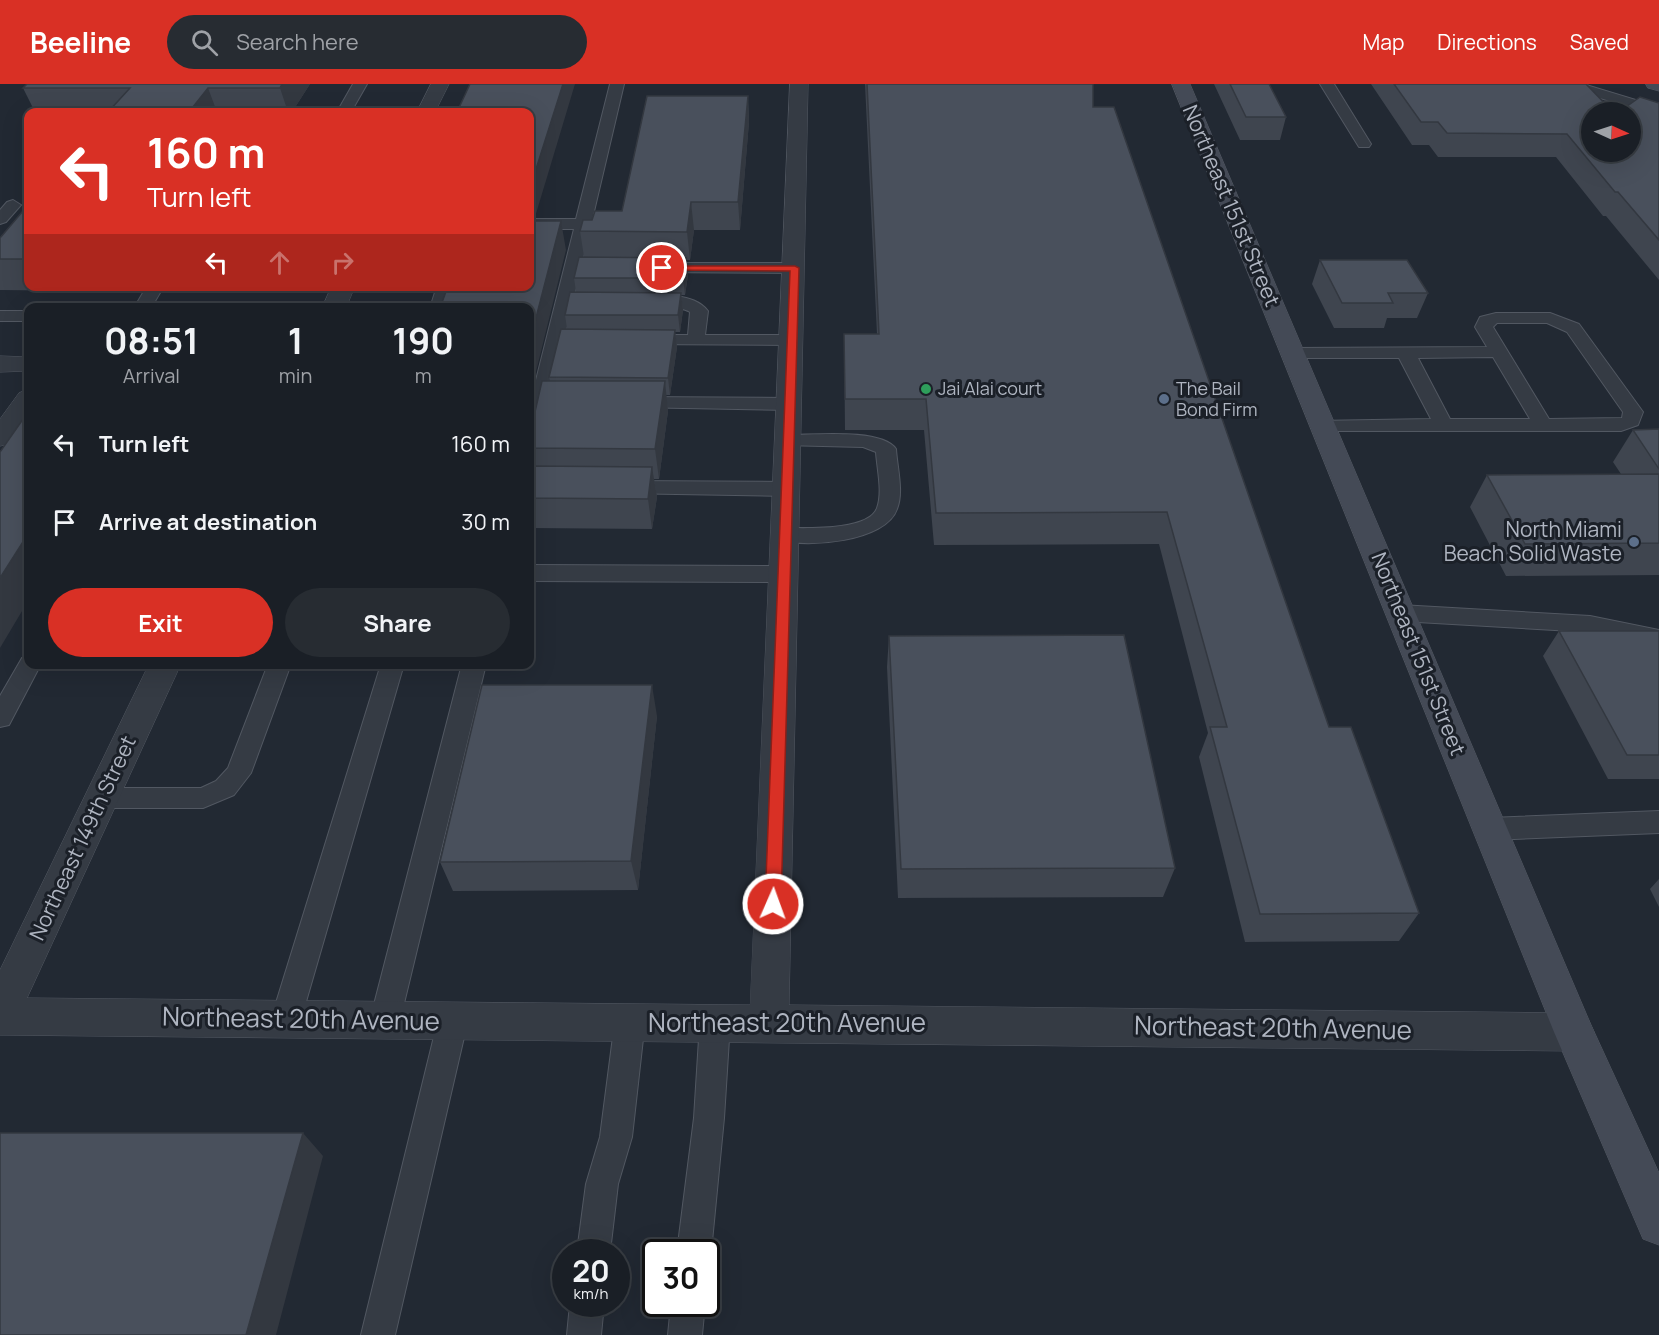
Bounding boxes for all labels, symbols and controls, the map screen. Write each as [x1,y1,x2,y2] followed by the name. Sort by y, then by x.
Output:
[167,15,587,69] search box
[30,23,131,61] text: Beeline
[188,26,221,59] icon: search
[236,27,359,57] text: Search here
[1363,28,1404,56] text: Map
[1437,28,1537,56] text: Directions
[1570,28,1629,56] text: Saved
[1177,101,1287,311] street label: Northeast 151st Street
[1581,102,1641,162] north arrow
[1581,102,1641,162] map controls
[147,123,265,181] text: 160 m
[48,132,126,210] icon: left
[147,178,251,215] text: Turn left
[636,242,687,293] pin
[200,246,233,279] icon: left
[263,246,296,279] icon: ahead
[326,246,359,279] icon: right
[645,251,678,284] icon: arrive
[104,316,199,365] text: 08:51
[288,316,303,365] text: 1
[392,316,454,365] text: 190
[123,362,180,389] text: Arrival
[279,362,312,389] text: min
[415,362,432,389] text: m
[938,376,1042,400] place label: Jai Alai court
[1176,376,1258,421] place label: The Bail Bond Firm
[919,382,933,396] marker: Jai Alai court
[1157,392,1171,406] marker: The Bail Bond Firm
[48,428,81,461] icon: left
[99,429,189,459] text: Turn left
[451,429,510,459] text: 160 m
[48,506,81,539] icon: arrive
[99,507,317,537] text: Arrive at destination
[461,507,510,537] text: 30 m
[1444,515,1622,567] place label: North Miami Beach Solid Waste
[1627,535,1641,549] marker: North Miami Beach Solid Waste
[1365,548,1472,759] street label: Northeast 151st Street
[48,588,273,657] button: Exit
[285,588,510,657] button: Share
[22,731,142,944] street label: Northeast 149th Street
[741,872,805,936] position arrow
[162,998,440,1038] street label: Northeast 20th Avenue
[648,1004,926,1040] street label: Northeast 20th Avenue
[1134,1007,1412,1047] street label: Northeast 20th Avenue
[642,1239,720,1317] speed limit sign: 30
[572,1250,610,1291] text: 20
[574,1283,608,1304] text: km/h

